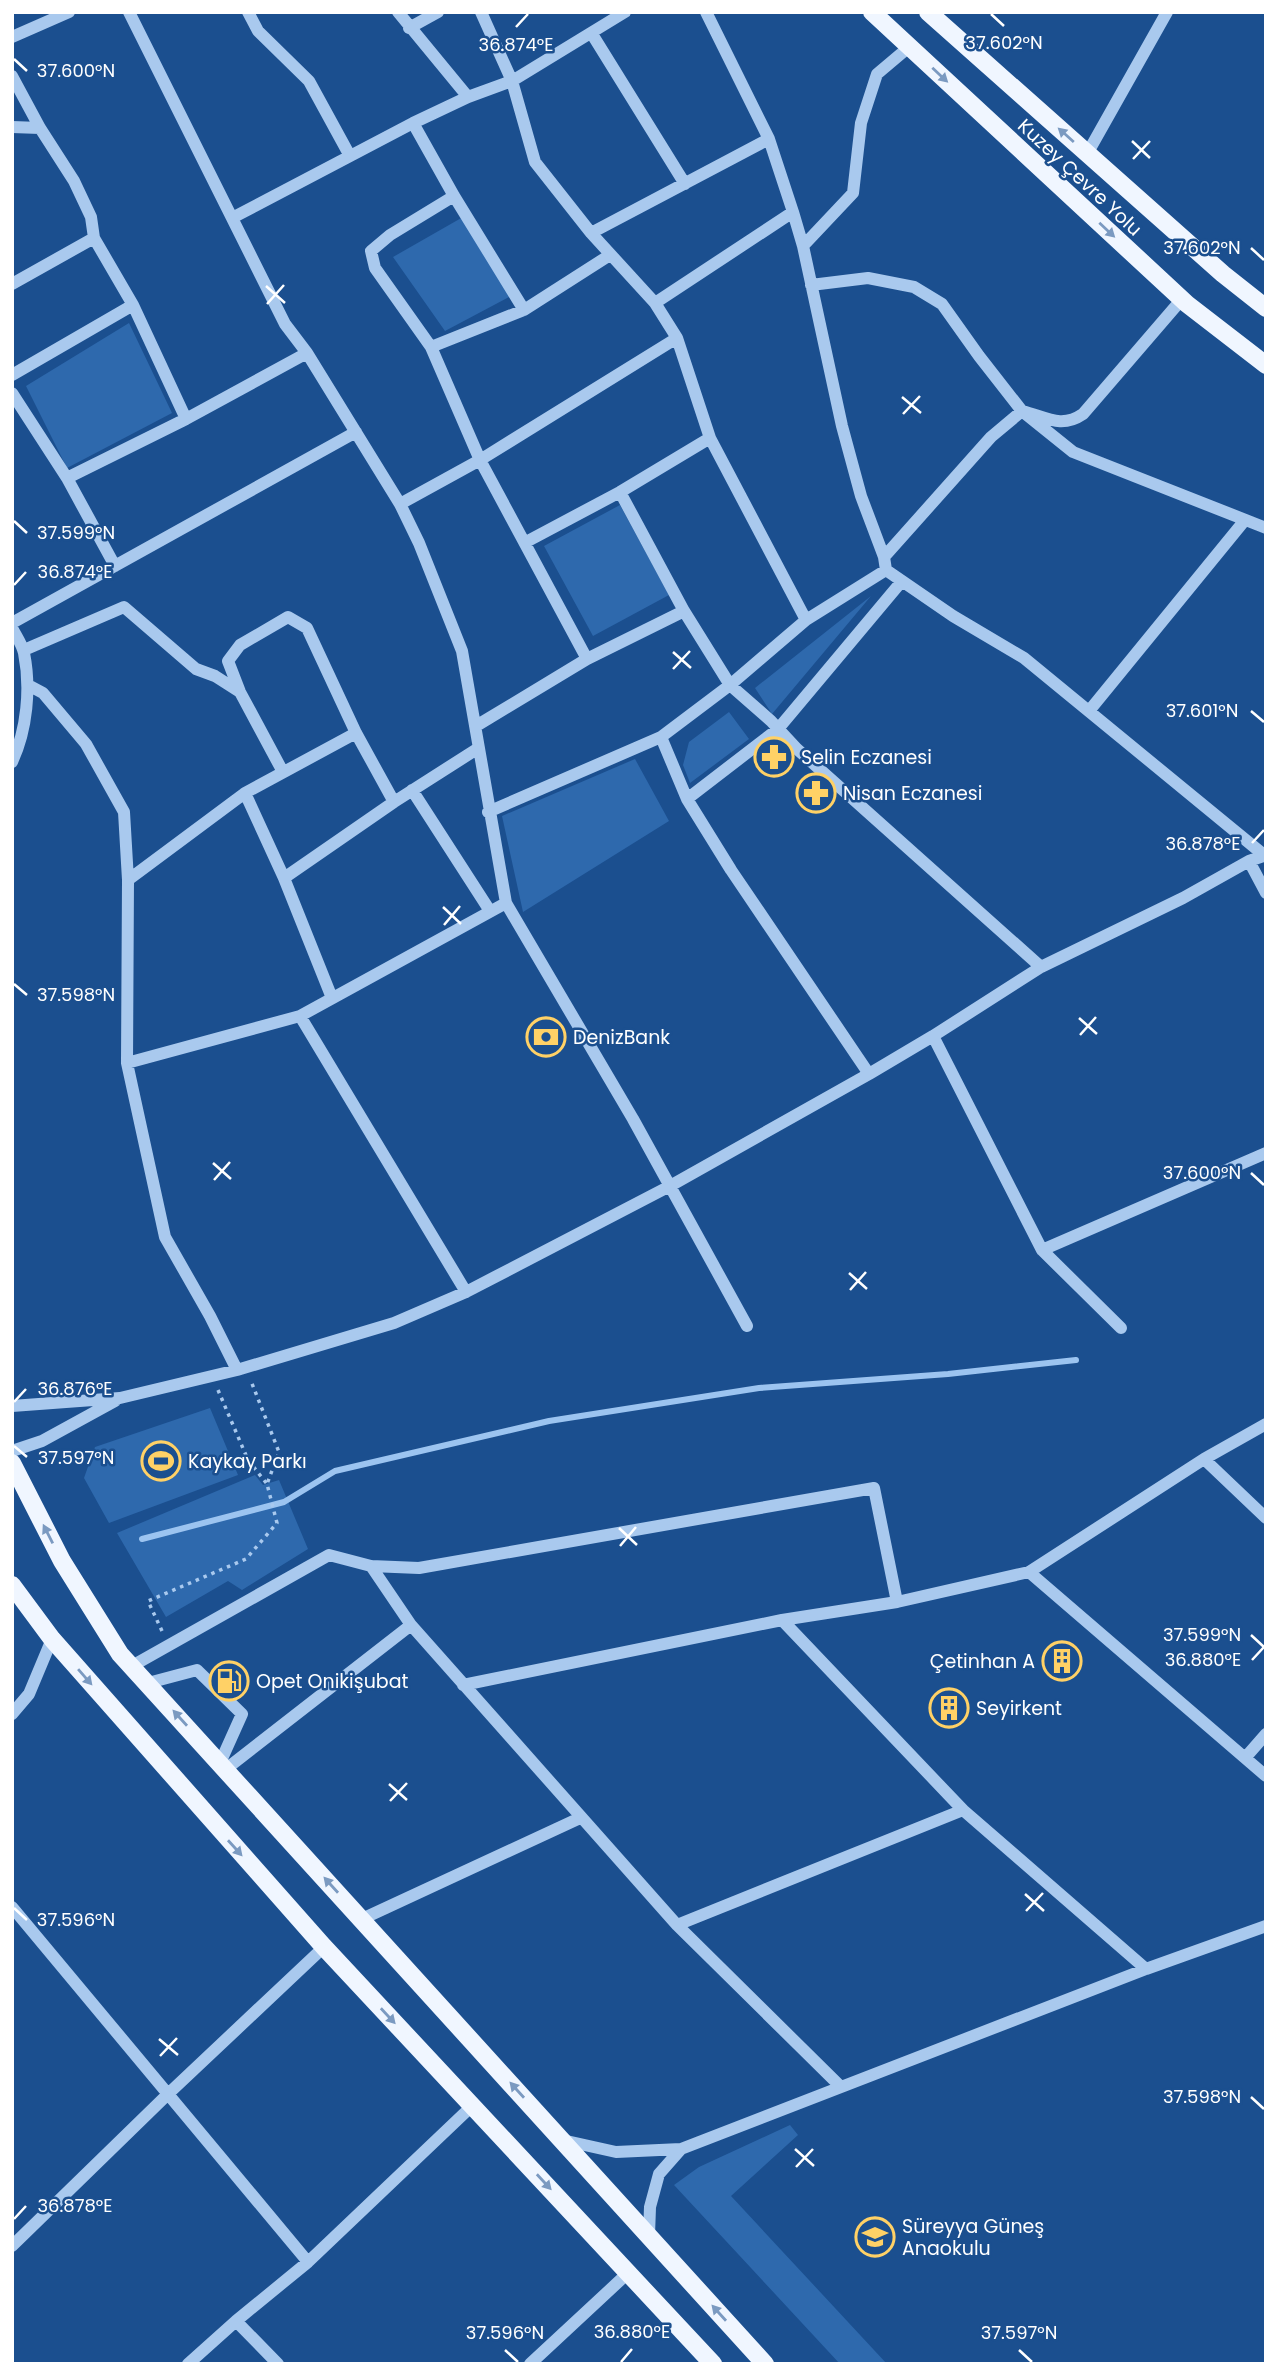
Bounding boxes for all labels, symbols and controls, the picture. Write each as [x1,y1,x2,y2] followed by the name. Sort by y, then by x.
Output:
[965,30,1043,55] text: 37.602°N
[479,32,553,57] text: 36.874°E
[37,58,115,83] text: 37.600°N
[931,67,948,83] one-way arrow
[1012,113,1148,242] street label: Kuzey Çevre Yolu
[1057,127,1075,143] one-way arrow
[1098,222,1116,238] one-way arrow
[1163,235,1241,260] text: 37.602°N
[37,520,115,545] text: 37.599°N
[38,559,112,584] text: 36.874°E
[1166,698,1238,723] text: 37.601°N
[753,736,795,778] pharmacy icon: Selin Eczanesi
[801,744,932,771] place label: Selin Eczanesi
[795,772,837,814] pharmacy icon: Nisan Eczanesi
[843,780,982,807] place label: Nisan Eczanesi
[1166,831,1240,856] text: 36.878°E
[37,982,115,1007] text: 37.598°N
[525,1016,567,1058] bank icon: DenizBank
[573,1024,670,1051] place label: DenizBank
[1163,1160,1241,1185] text: 37.600°N
[37,1376,113,1401] text: 36.876°E
[140,1440,182,1482] sports icon: Kaykay Parkı
[38,1445,114,1470] text: 37.597°N
[188,1448,307,1475] place label: Kaykay Parkı
[43,1524,54,1544] one-way arrow
[1163,1622,1241,1647] text: 37.599°N
[1041,1640,1083,1682] building icon: Çetinhan A
[1165,1647,1241,1672] text: 36.880°E
[930,1648,1035,1675] place label: Çetinhan A
[208,1660,250,1702] fuel station icon: Opet Onikişubat
[77,1668,93,1686] one-way arrow
[256,1668,409,1695] place label: Opet Onikişubat
[928,1687,970,1729] building icon: Seyirkent
[976,1695,1062,1722] place label: Seyirkent
[172,1710,188,1727] one-way arrow
[227,1839,243,1856] one-way arrow
[324,1877,340,1894] one-way arrow
[37,1907,115,1932] text: 37.596°N
[380,2007,396,2024] one-way arrow
[509,2081,525,2099] one-way arrow
[1163,2084,1241,2109] text: 37.598°N
[536,2173,552,2191] one-way arrow
[38,2193,112,2218] text: 36.878°E
[902,2213,1044,2262] place label: Süreyya Güneş Anaokulu
[854,2216,896,2258] school or university icon: Süreyya Güneş Anaokulu
[711,2304,727,2322] one-way arrow
[594,2319,670,2344] text: 36.880°E
[466,2320,544,2345] text: 37.596°N
[981,2320,1057,2345] text: 37.597°N

